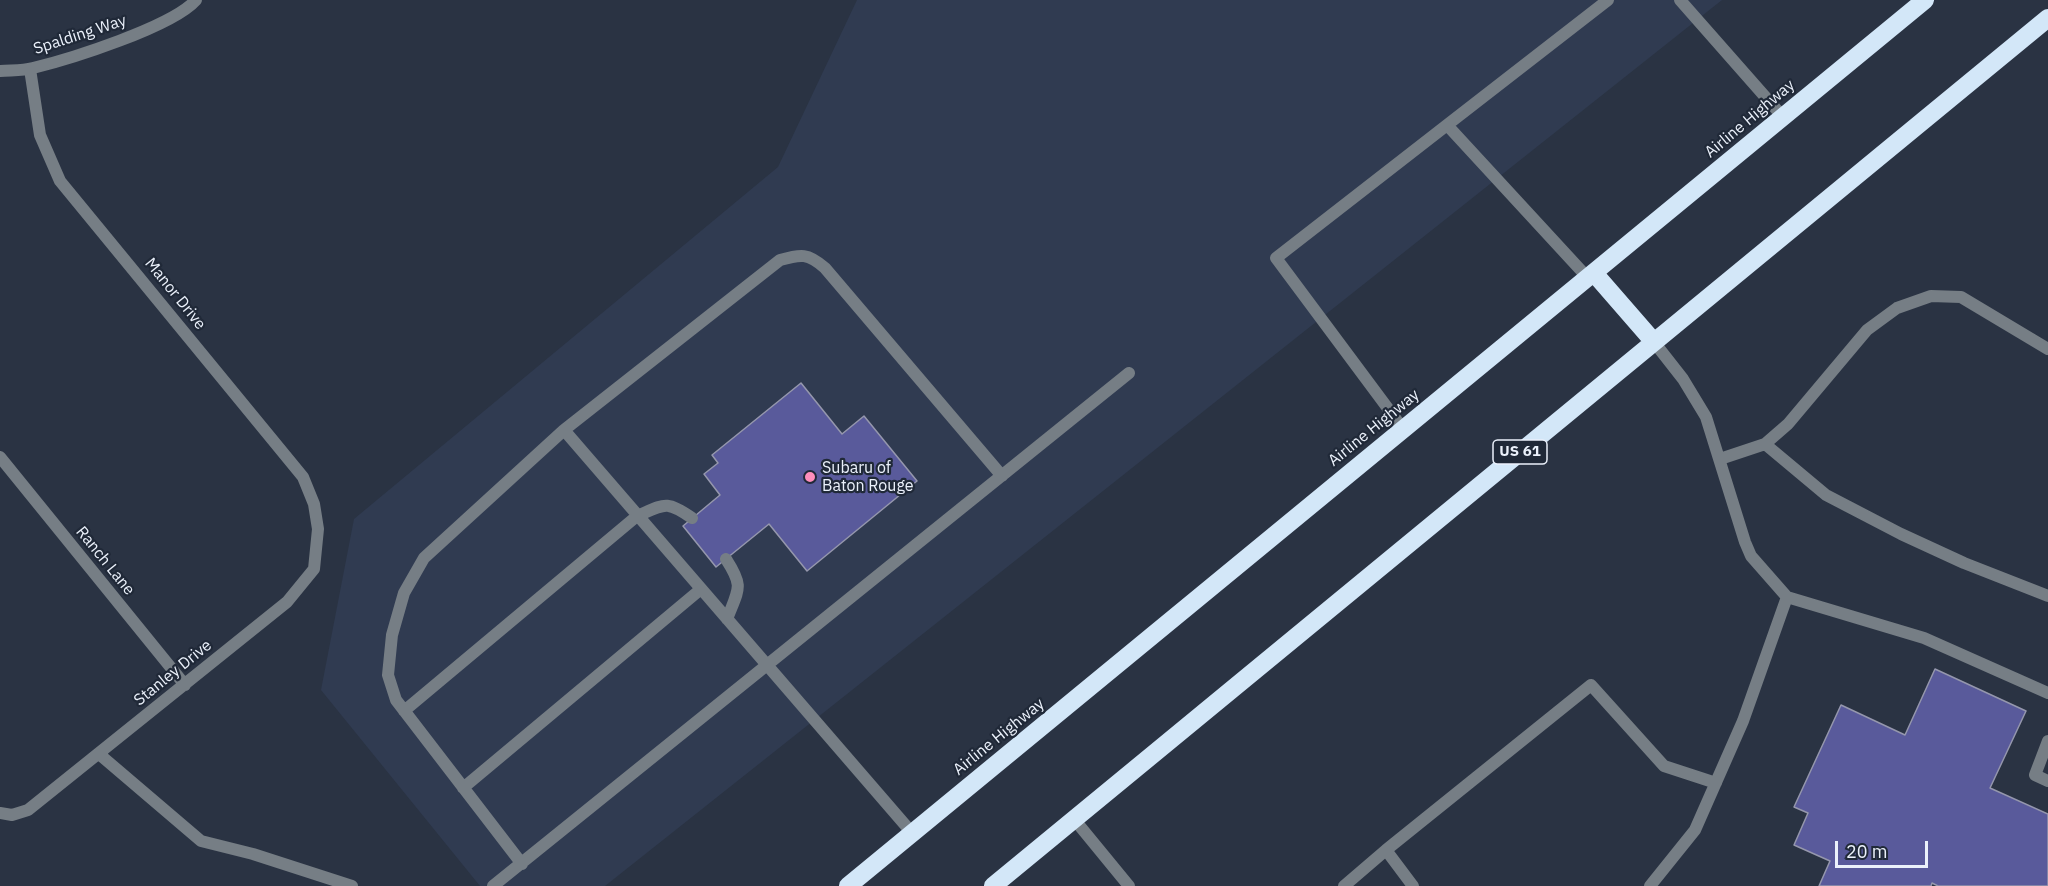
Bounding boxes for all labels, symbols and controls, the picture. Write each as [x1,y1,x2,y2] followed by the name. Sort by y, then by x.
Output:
[31,11,129,59] street label: Spalding Way
[1701,76,1799,162] street label: Airline Highway
[140,254,210,334] street label: Manor Drive
[1325,385,1423,471] street label: Airline Highway
[1493,440,1547,464] road number: US 61
[822,458,914,496] place label: Subaru of Baton Rouge
[803,470,817,484] marker: Subaru of Baton Rouge
[71,523,139,599] street label: Ranch Lane
[130,636,216,710] street label: Stanley Drive
[950,694,1048,780] street label: Airline Highway
[1838,829,1931,867] scale bar
[1846,840,1888,863] text: 20 m

